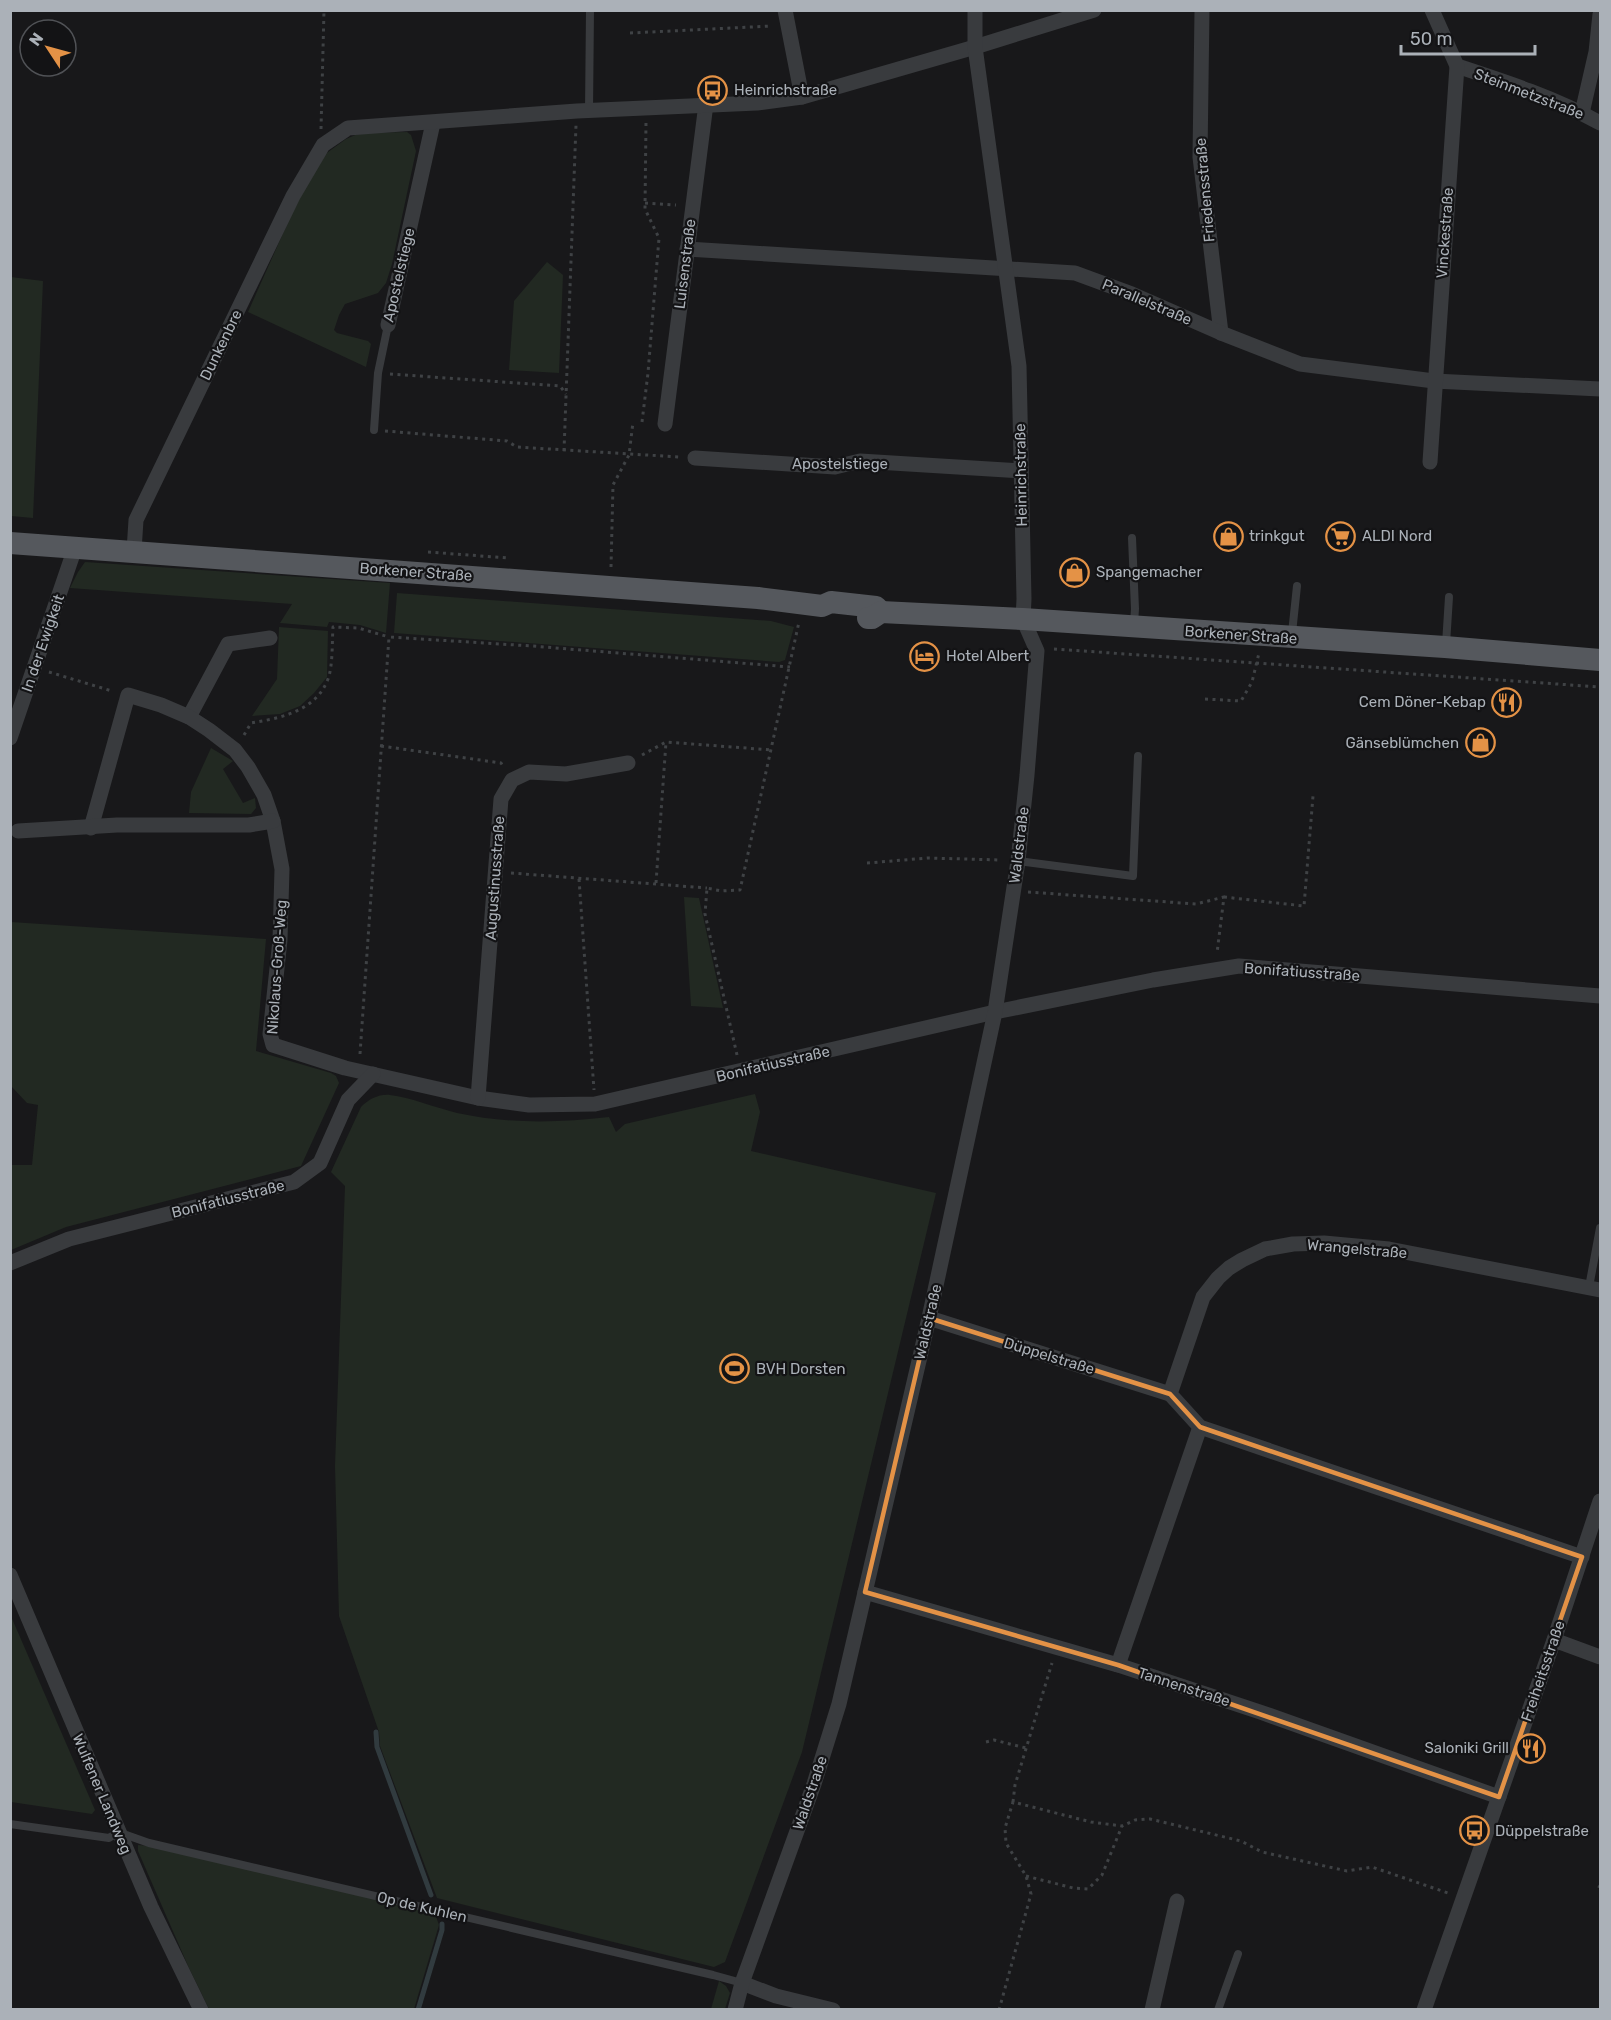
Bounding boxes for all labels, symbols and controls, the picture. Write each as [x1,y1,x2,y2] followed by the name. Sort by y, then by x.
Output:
[18,18,78,78] north arrow
[1401,18,1534,56] scale bar
[1410,28,1453,50] text: 50 m
[25,29,47,50] text: N
[1472,65,1586,123] street label: Steinmetzstraße
[697,74,729,106] bus stop icon: Heinrichstraße
[734,81,837,99] place label: Heinrichstraße
[1191,137,1219,243] street label: Friedensstraße
[1433,187,1457,279] street label: Vinckestraße
[671,218,699,310] street label: Luisenstraße
[379,226,419,324] street label: Apostelstiege
[1100,275,1194,329] street label: Parallelstraße
[196,307,246,383] street label: Dunkenbre
[1011,423,1031,527] street label: Heinrichstraße
[792,455,888,473] street label: Apostelstiege
[1212,520,1244,552] shop icon: trinkgut
[1325,520,1357,552] supermarket icon: ALDI Nord
[1249,527,1305,545] place label: trinkgut
[1362,527,1432,545] place label: ALDI Nord
[1059,556,1091,588] shop icon: Spangemacher
[359,559,473,585] street label: Borkener Straße
[1096,563,1202,581] place label: Spangemacher
[18,592,68,694] street label: In der Ewigkeit
[1184,622,1298,648] street label: Borkener Straße
[909,640,941,672] hotel icon: Hotel Albert
[946,647,1029,665] place label: Hotel Albert
[1491,686,1523,718] restaurant icon: Cem Döner-Kebap
[1359,693,1486,711] place label: Cem Döner-Kebap
[1464,727,1496,759] shop icon: Gänseblümchen
[1346,734,1459,752] place label: Gänseblümchen
[1005,806,1033,884] street label: Waldstraße
[482,815,508,941] street label: Augustinusstraße
[263,899,291,1035] street label: Nikolaus-Groß-Weg
[1244,959,1360,985] street label: Bonifatiusstraße
[714,1042,832,1086] street label: Bonifatiusstraße
[170,1176,286,1222] street label: Bonifatiusstraße
[1306,1236,1408,1262] street label: Wrangelstraße
[911,1282,945,1362] street label: Waldstraße
[1001,1334,1097,1378] street label: Düppelstraße
[719,1353,751,1385] sports icon: BVH Dorsten
[756,1360,846,1378] place label: BVH Dorsten
[1517,1618,1569,1724] street label: Freiheitsstraße
[1136,1664,1232,1710] street label: Tannenstraße
[69,1731,135,1857] street label: Wulfener Landweg
[1514,1732,1546,1764] restaurant icon: Saloniki Grill
[1425,1739,1509,1757] place label: Saloniki Grill
[789,1754,831,1832] street label: Waldstraße
[1458,1815,1490,1847] bus stop icon: Düppelstraße
[1495,1822,1589,1840] place label: Düppelstraße
[375,1888,469,1926] street label: Op de Kuhlen

